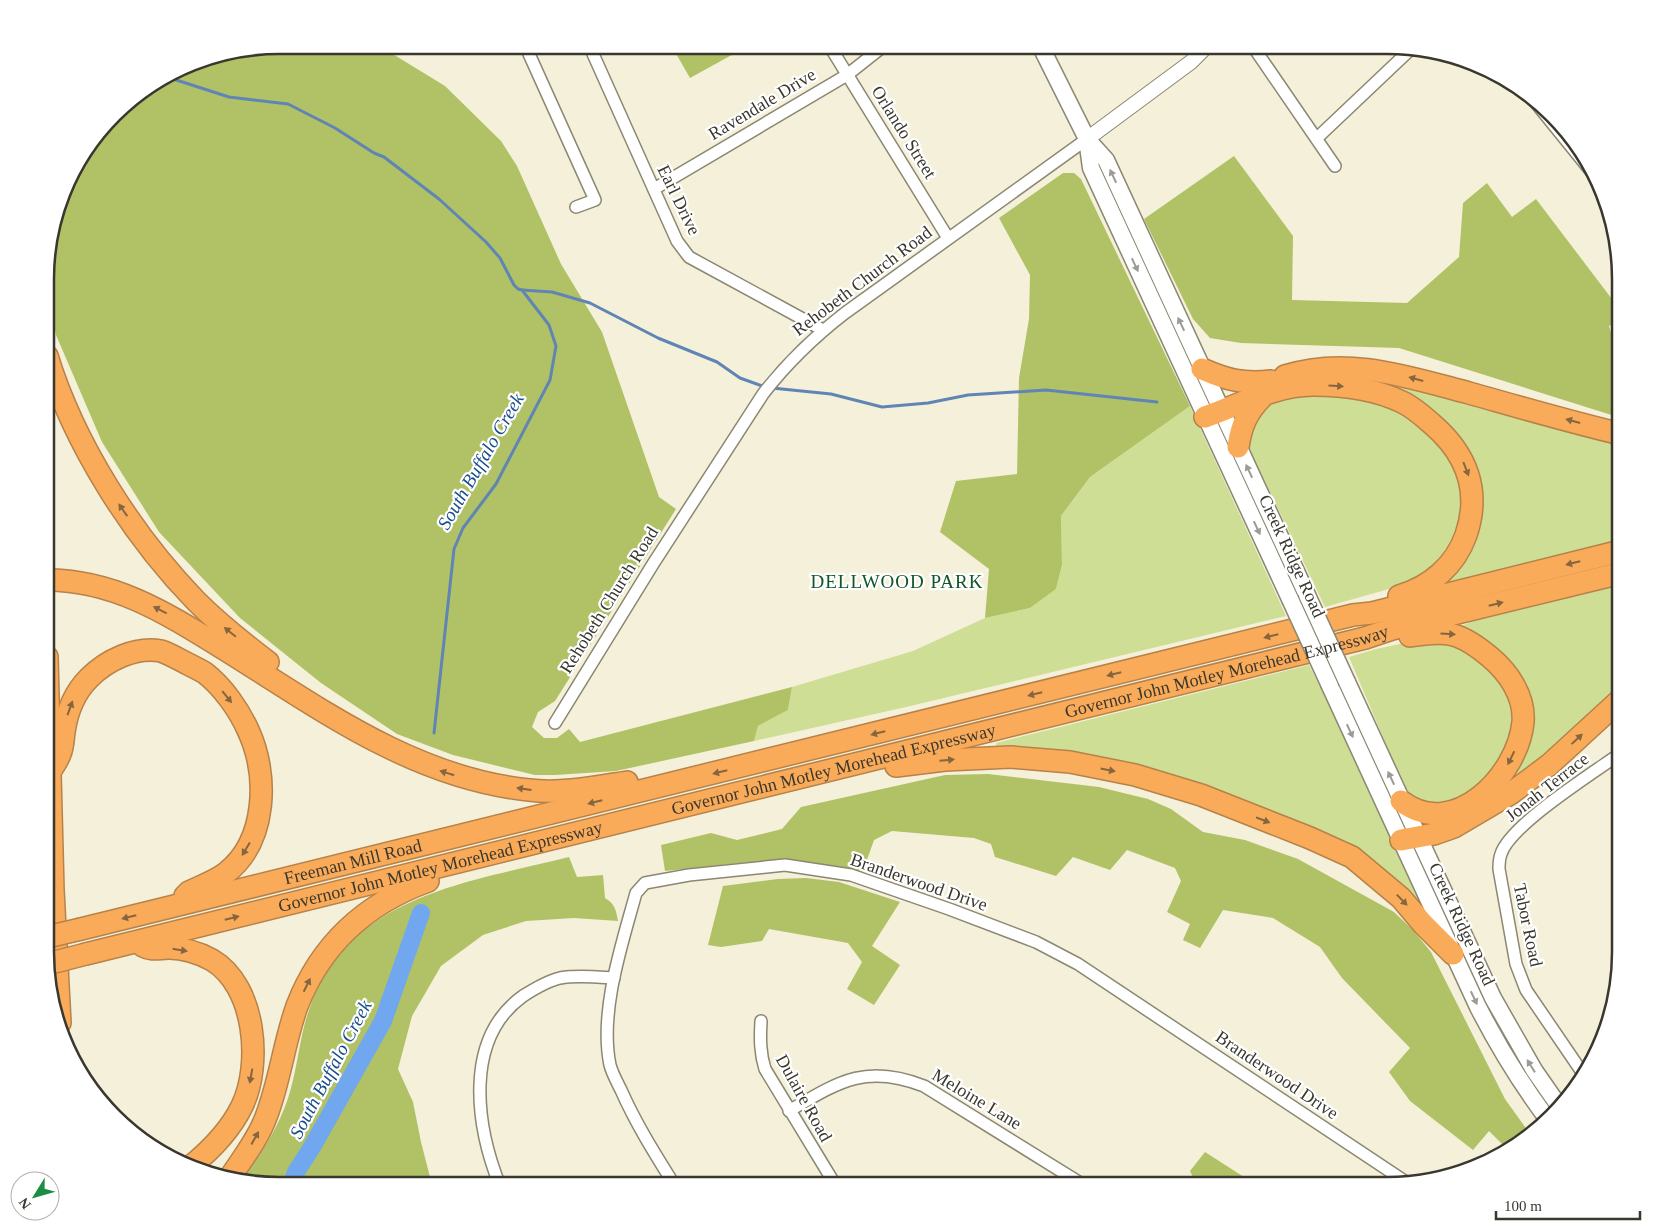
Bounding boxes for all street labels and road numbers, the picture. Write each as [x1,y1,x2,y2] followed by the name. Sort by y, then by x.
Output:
[705,64,819,144] street label: Ravendale Drive
[868,82,940,182] street label: Orlando Street
[653,162,705,238] street label: Earl Drive
[789,222,935,340] street label: Rehobeth Church Road
[1255,492,1329,620] street label: Creek Ridge Road
[556,523,662,677] street label: Rehobeth Church Road
[1063,621,1391,722] street label: Governor John Motley Morehead Expressway
[669,720,998,819] street label: Governor John Motley Morehead Expressway
[1501,748,1593,826] street label: Jonah Terrace
[276,817,604,916] street label: Governor John Motley Morehead Expressway
[282,835,424,889] street label: Freeman Mill Road
[848,849,990,915] street label: Branderwood Drive
[1425,860,1499,988] street label: Creek Ridge Road
[1509,882,1547,968] street label: Tabor Road
[1212,1027,1342,1123] street label: Branderwood Drive
[772,1051,836,1145] street label: Dulaire Road
[929,1065,1025,1133] street label: Meloine Lane

